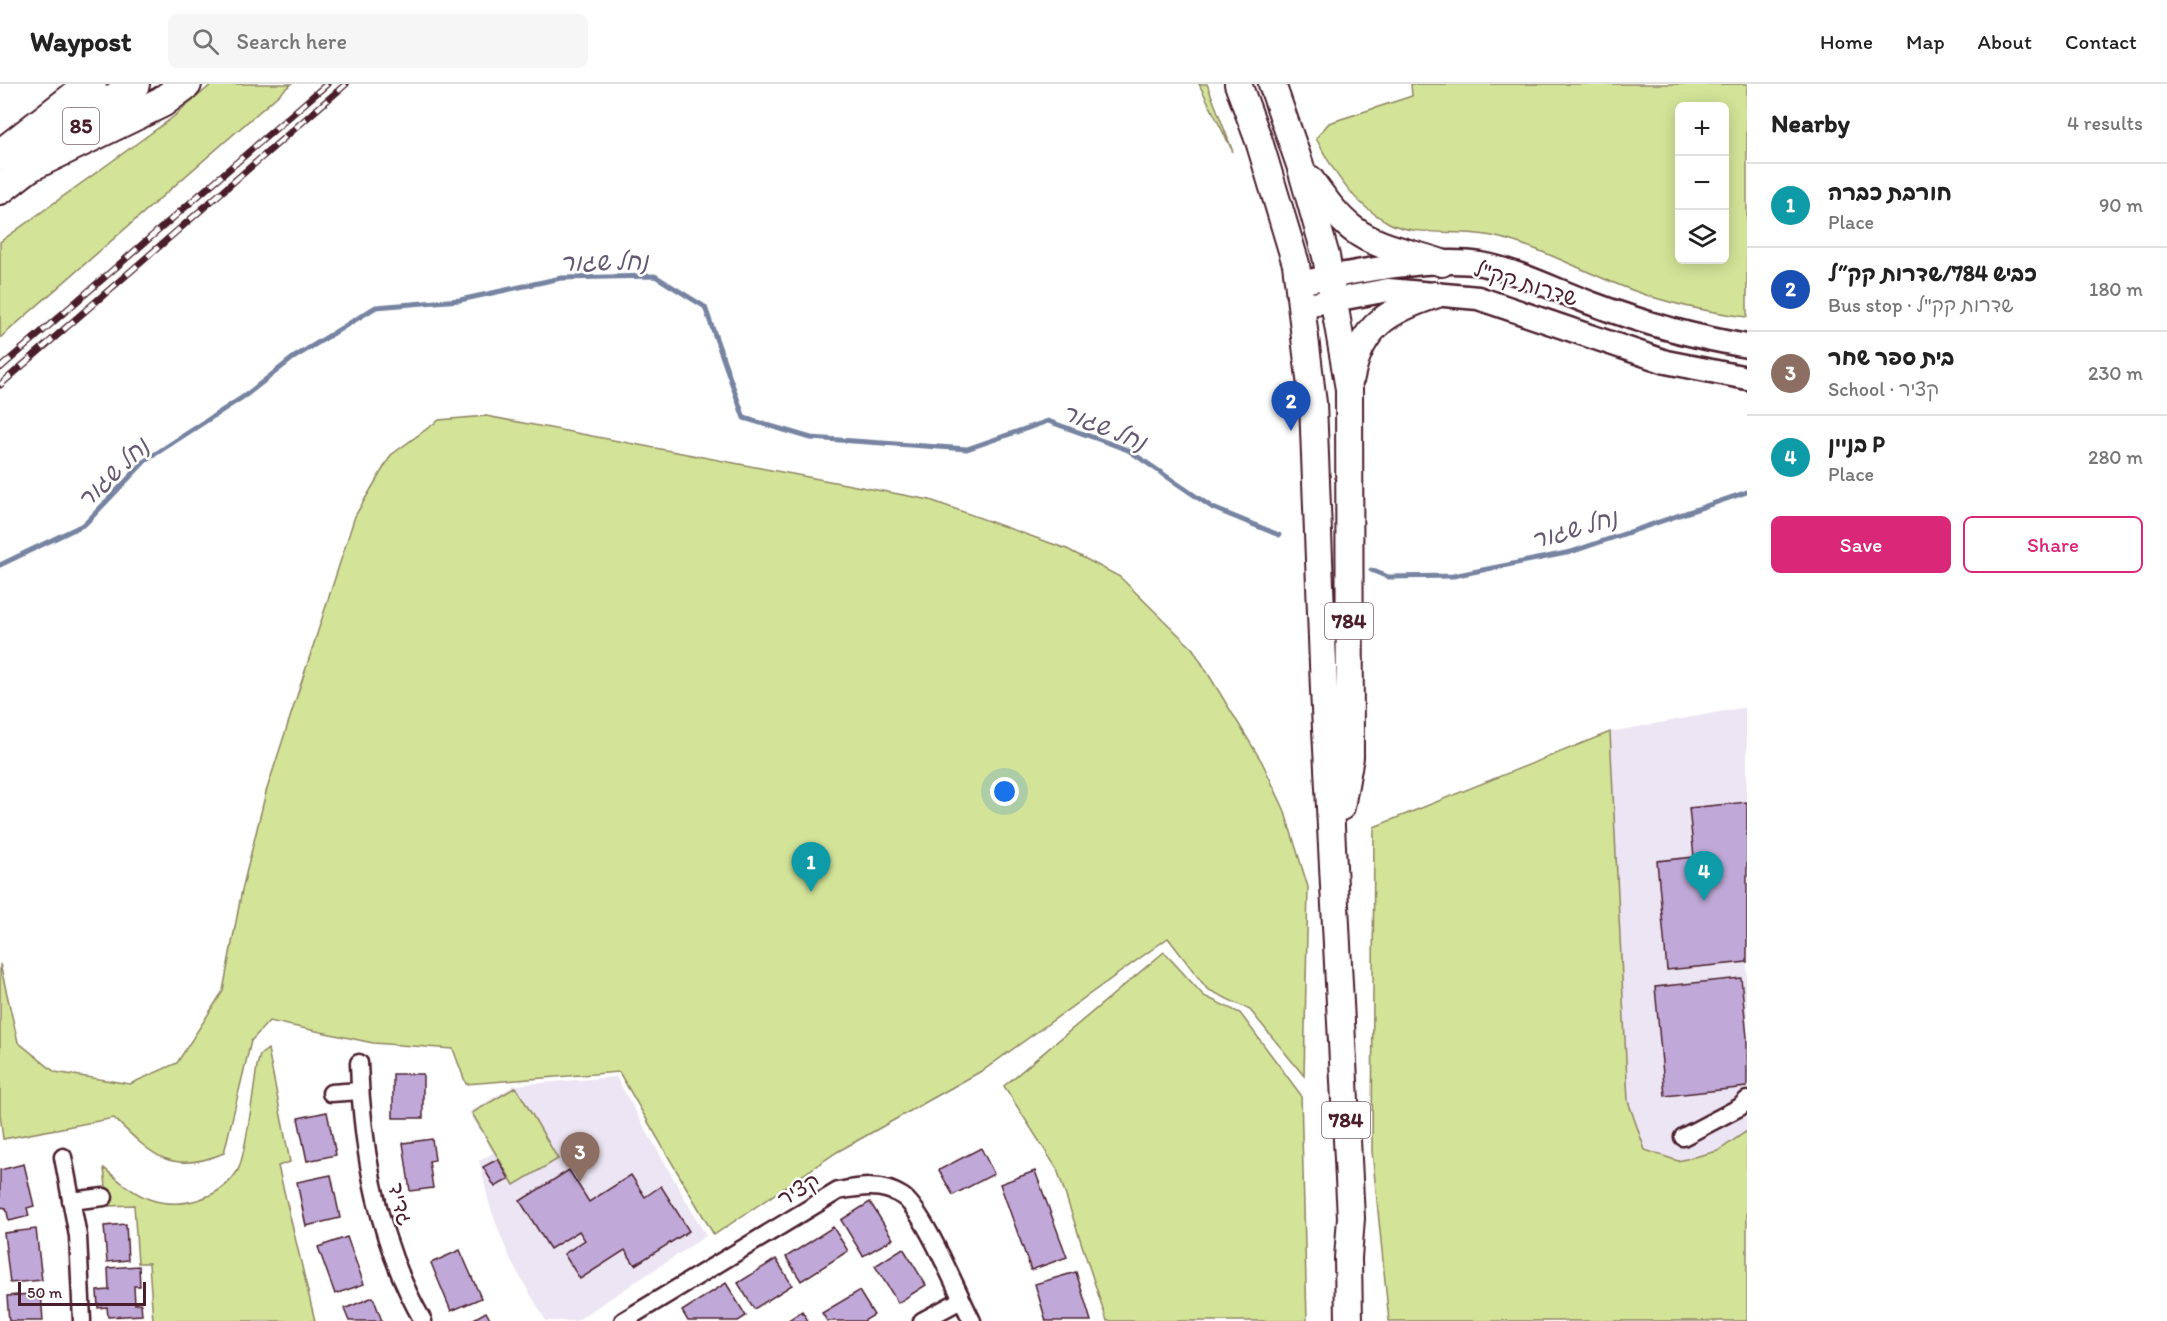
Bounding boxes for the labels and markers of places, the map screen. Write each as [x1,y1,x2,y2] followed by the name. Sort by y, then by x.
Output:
[1272,382,1310,431] pin: 2
[792,842,830,892] pin: 1
[1684,852,1724,901] pin: 4
[560,1132,600,1182] pin: 3

